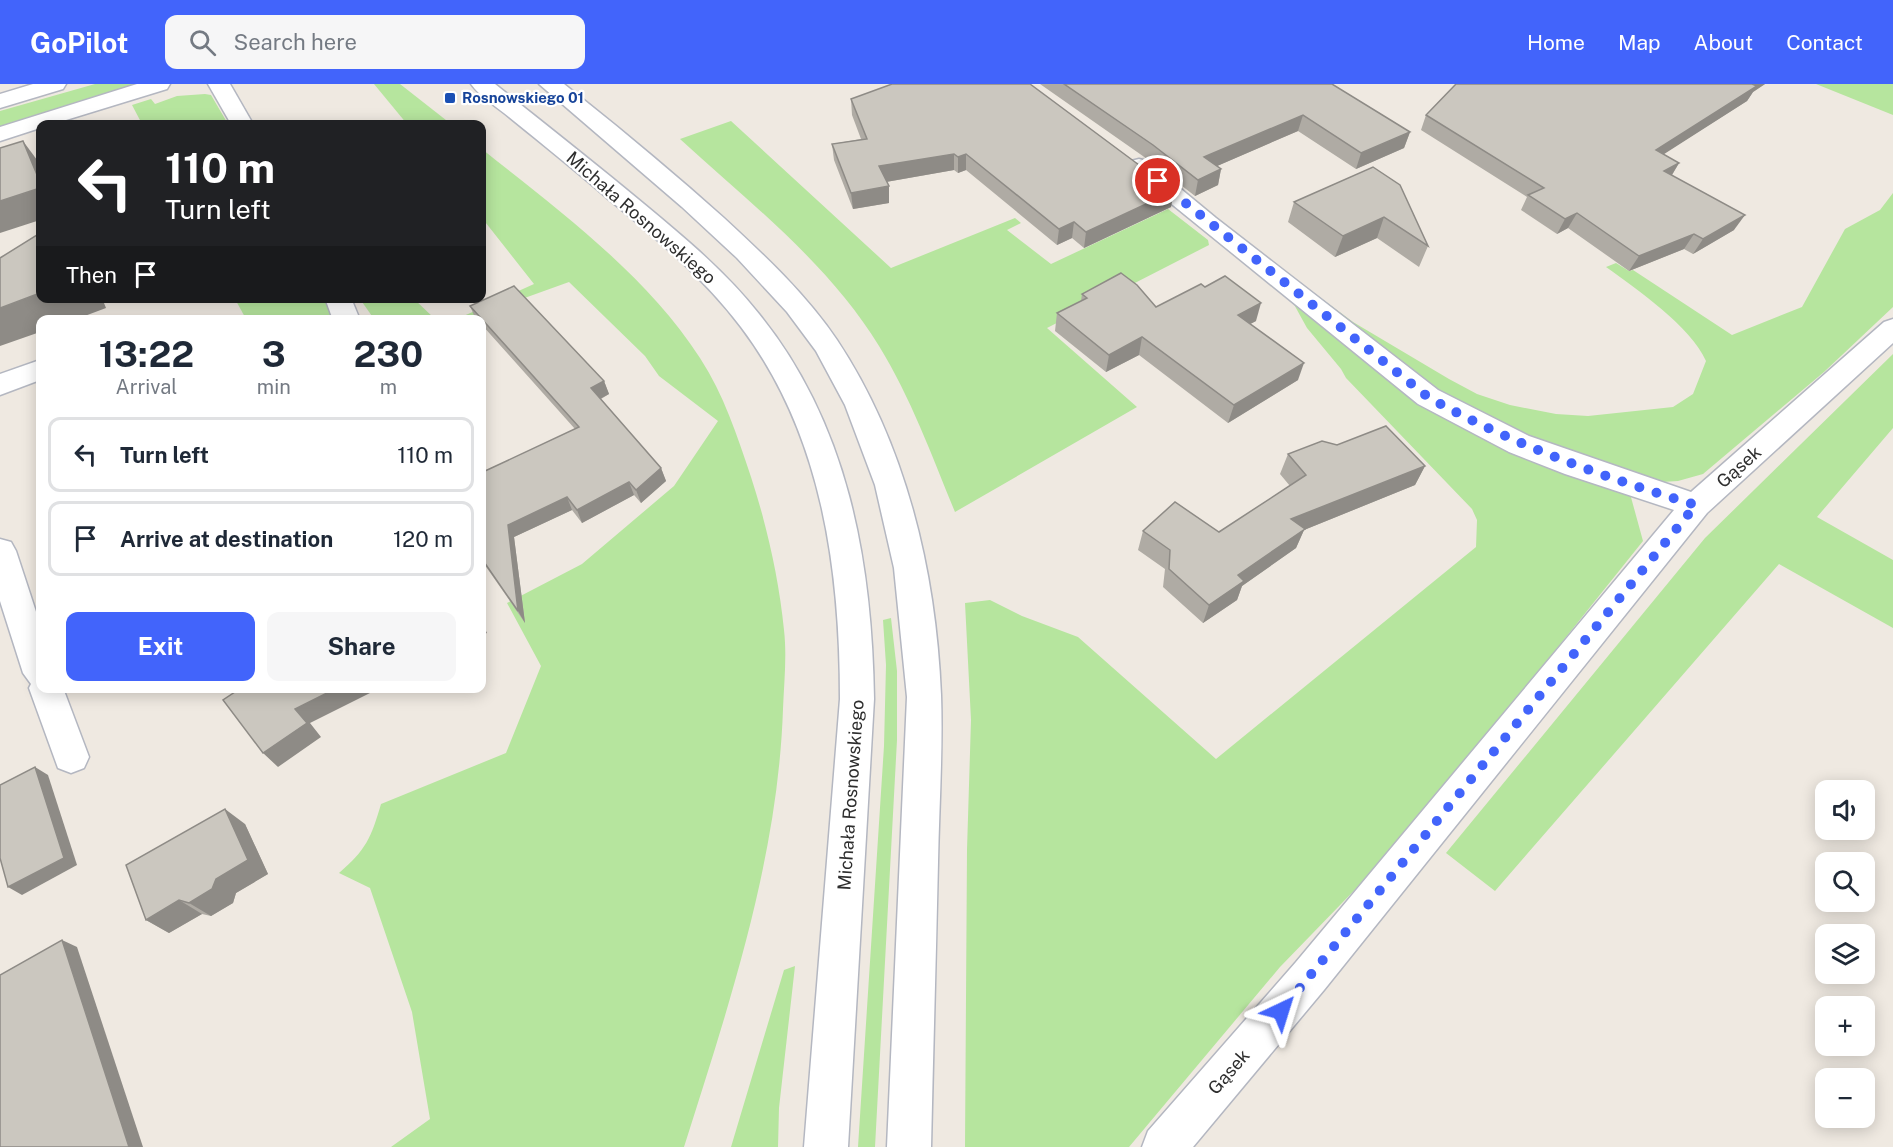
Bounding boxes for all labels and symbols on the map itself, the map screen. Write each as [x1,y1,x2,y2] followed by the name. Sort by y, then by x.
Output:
[462,89,584,106] place label: Rosnowskiego 01
[443,91,457,105] marker: Rosnowskiego 01
[562,147,720,288] street label: Michała Rosnowskiego
[1132,155,1183,206] pin
[1712,441,1765,492] street label: Gąsek
[833,699,868,891] street label: Michała Rosnowskiego
[1249,979,1313,1043] position arrow
[1203,1045,1254,1098] street label: Gąsek

